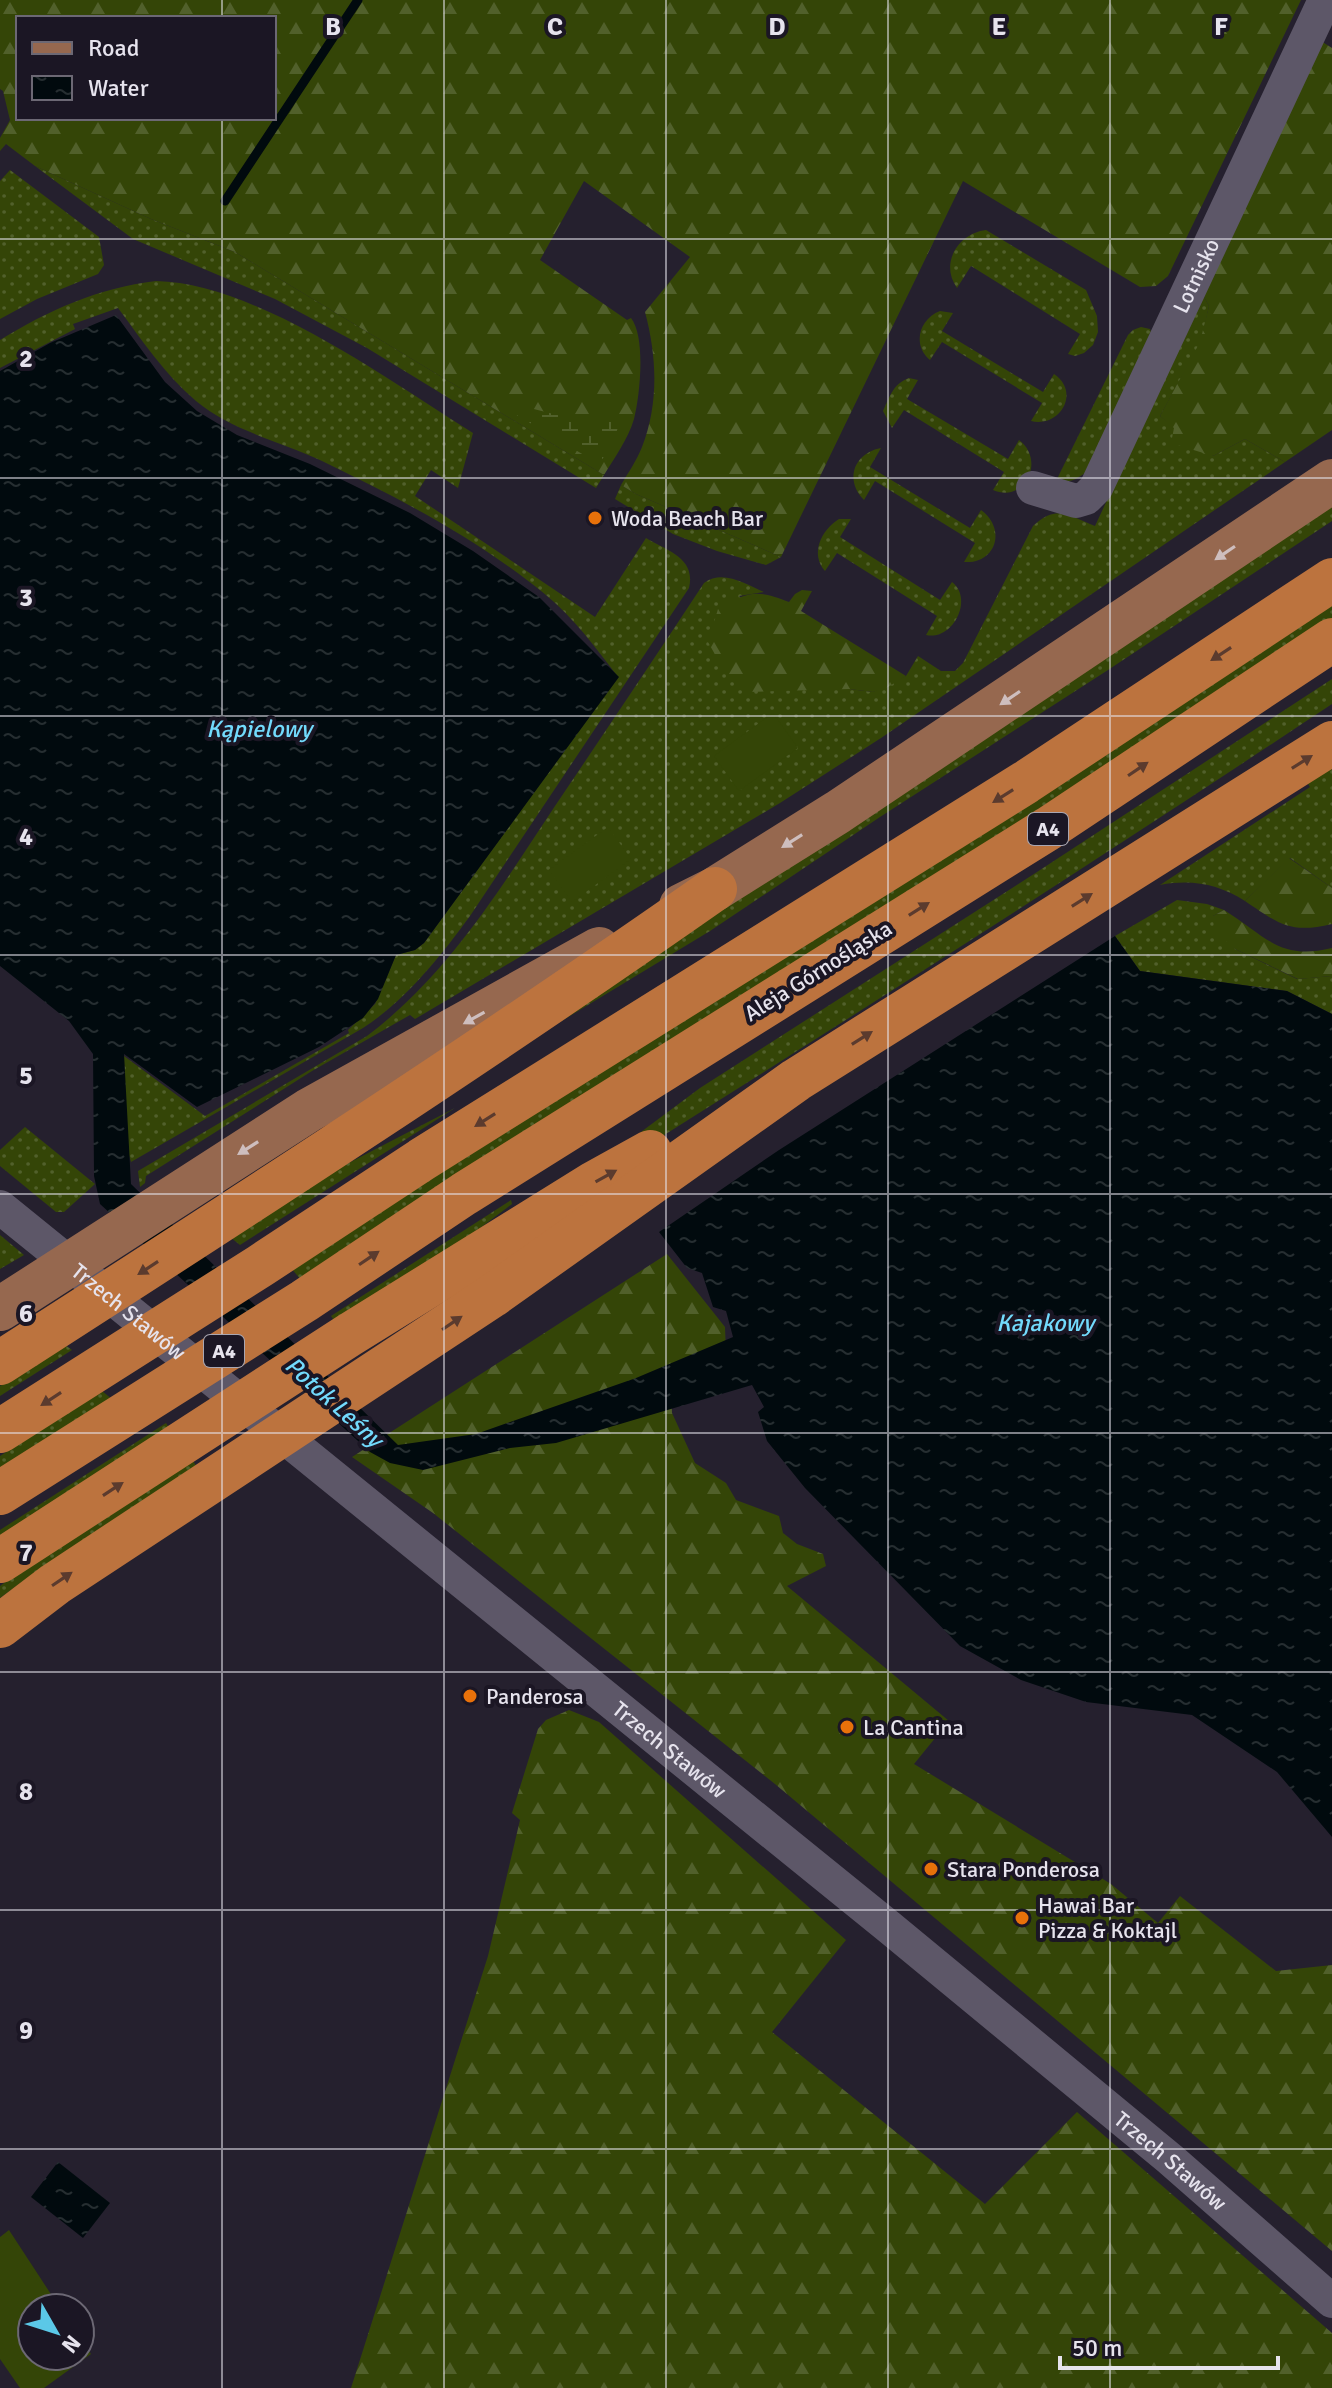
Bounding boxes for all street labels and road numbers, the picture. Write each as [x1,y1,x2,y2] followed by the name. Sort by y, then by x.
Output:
[1166,234,1225,317] street label: Lotnisko
[1028,813,1068,845] road number: A4
[739,915,897,1027] street label: Aleja Górnośląska
[66,1257,192,1366] street label: Trzech Stawów
[204,1335,244,1367] road number: A4
[607,1695,733,1804] street label: Trzech Stawów
[1109,2105,1233,2216] street label: Trzech Stawów

